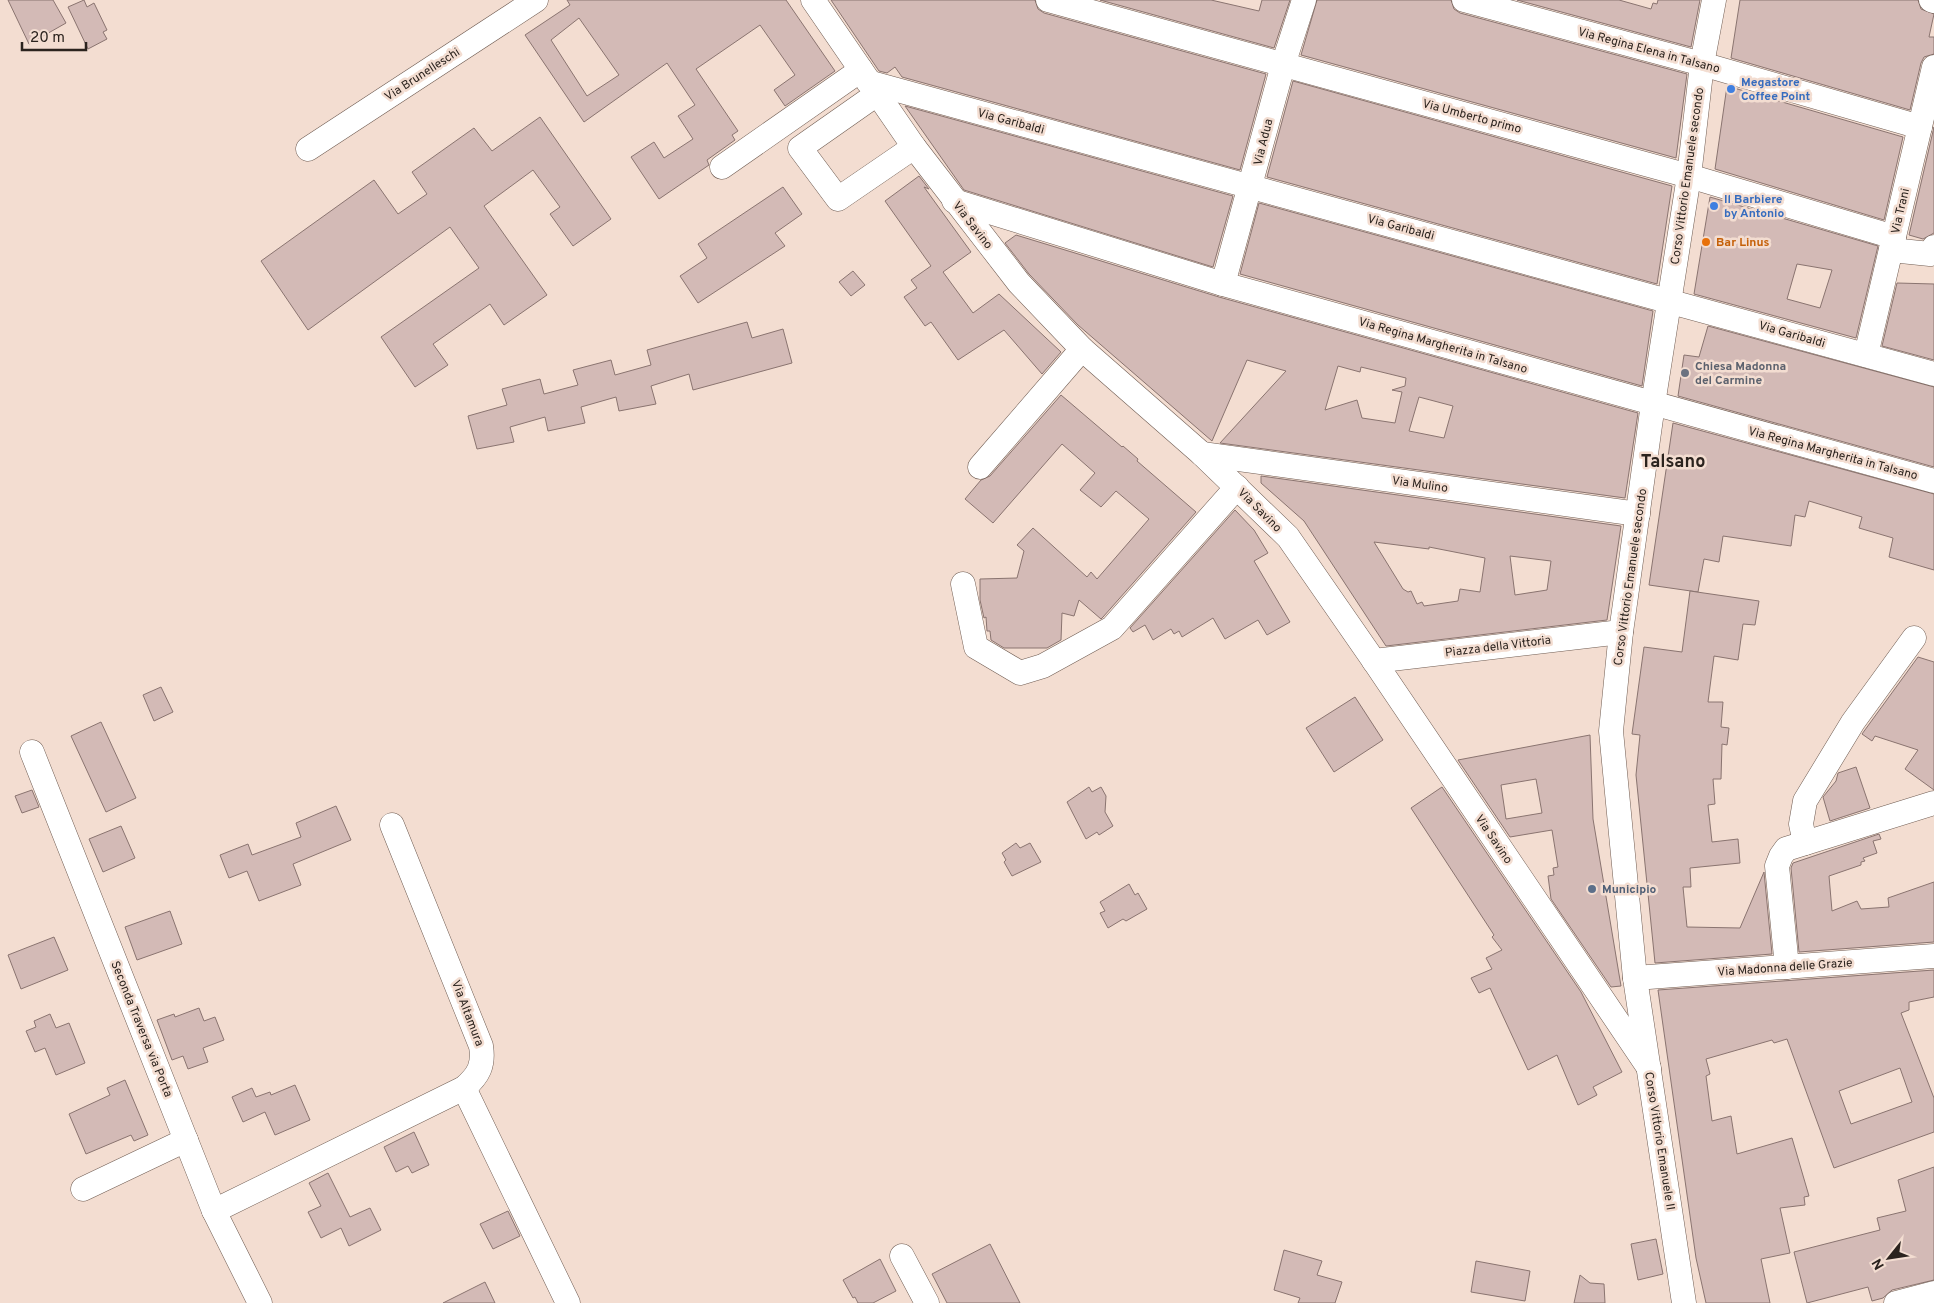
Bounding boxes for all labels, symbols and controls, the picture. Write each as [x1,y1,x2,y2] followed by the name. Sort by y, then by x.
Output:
[22,20,86,52] scale bar
[1576,24,1722,78] street label: Via Regina Elena in Talsano
[30,29,65,48] text: 20 m
[382,45,463,105] street label: Via Brunelleschi
[1741,75,1810,105] place label: Megastore Coffee Point
[1725,83,1737,95] marker: Megastore Coffee Point
[1668,86,1708,266] street label: Corso Vittorio Emanuele secondo
[1420,96,1523,138] street label: Via Umberto primo
[976,105,1046,139] street label: Via Garibaldi
[1250,117,1277,167] street label: Via Adua
[1888,187,1914,236] street label: Via Trani
[1724,192,1784,222] place label: Il Barbiere by Antonio
[949,199,996,253] street label: Via Savino
[1708,200,1720,212] marker: Il Barbiere by Antonio
[1366,211,1436,245] street label: Via Garibaldi
[1716,235,1770,251] place label: Bar Linus
[1700,236,1712,248] marker: Bar Linus
[1356,314,1529,378] street label: Via Regina Margherita in Talsano
[1757,318,1827,352] street label: Via Garibaldi
[1695,359,1786,389] place label: Chiesa Madonna del Carmine
[1679,367,1691,379] marker: Chiesa Madonna del Carmine
[1746,424,1920,484] street label: Via Regina Margherita in Talsano
[1641,451,1705,474] district label: Talsano
[1391,473,1449,497] street label: Via Mulino
[1234,485,1285,536] street label: Via Savino
[1611,487,1651,667] street label: Corso Vittorio Emanuele secondo
[1444,633,1552,661] street label: Piazza della Vittoria
[1471,812,1516,868] street label: Via Savino
[1602,882,1657,898] place label: Municipio
[1586,883,1598,895] marker: Municipio
[1717,955,1853,981] street label: Via Madonna delle Grazie
[106,959,176,1100] street label: Seconda Traversa via Porta
[447,978,487,1049] street label: Via Altamura
[1640,1071,1678,1211] street label: Corso Vittorio Emanuele II
[1864,1233,1914,1283] north arrow
[1869,1255,1889,1272] text: N

